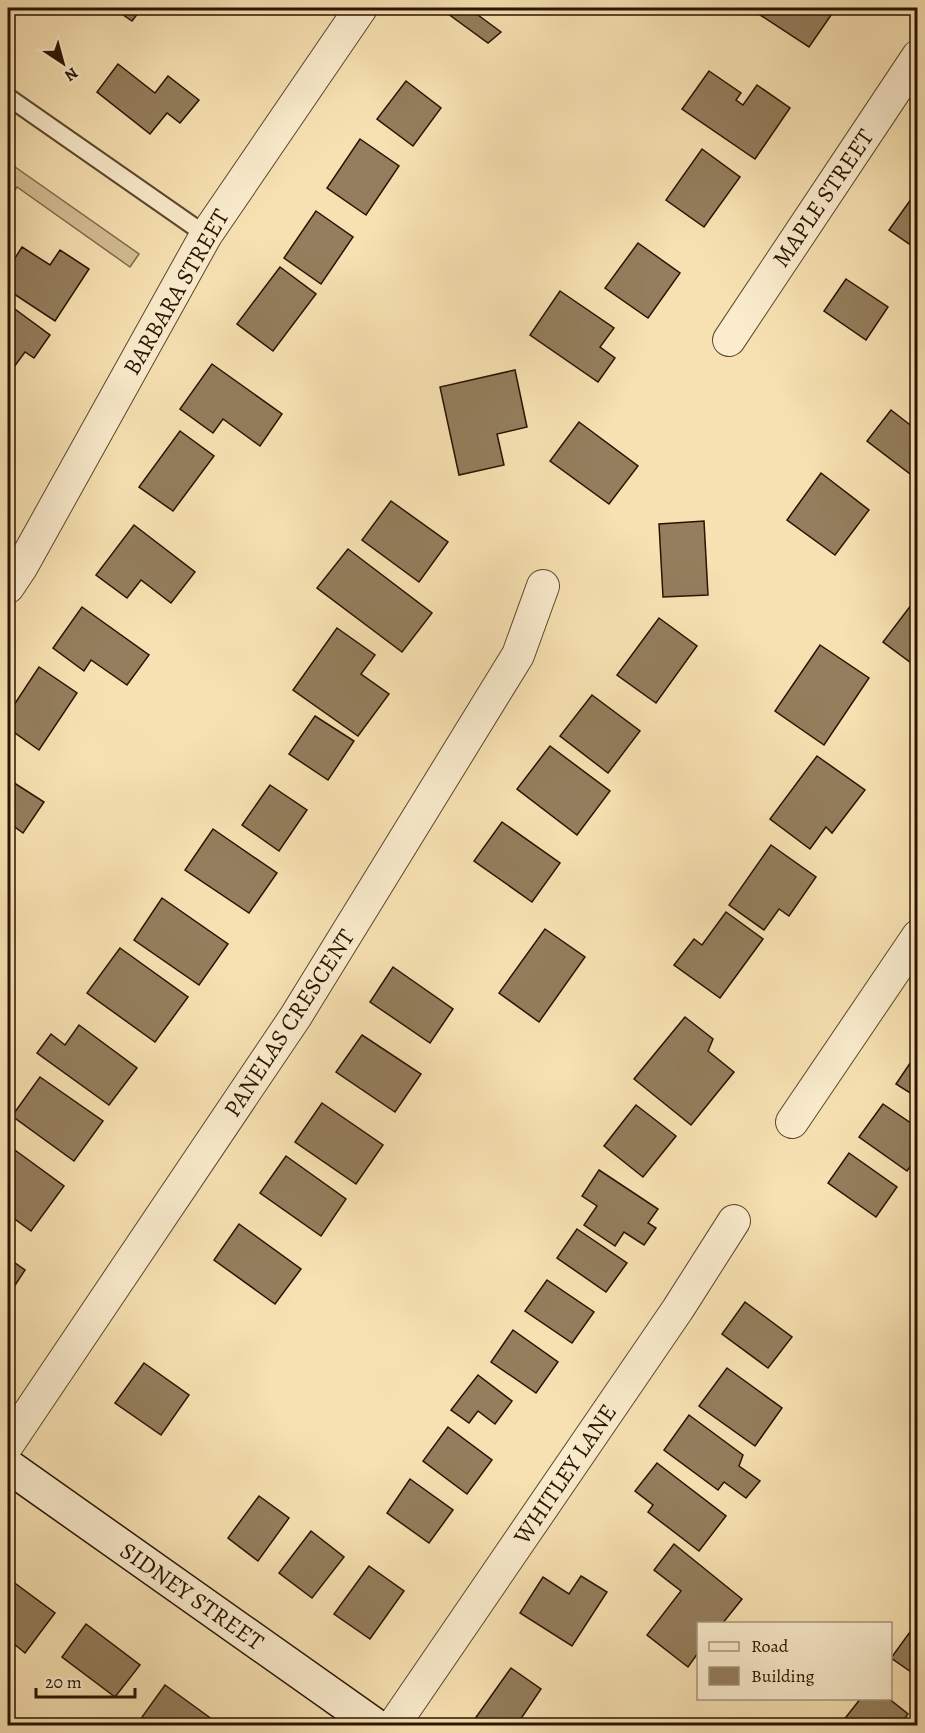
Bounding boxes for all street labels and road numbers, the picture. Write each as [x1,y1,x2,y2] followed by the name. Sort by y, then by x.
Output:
[765,123,881,273] street label: MAPLE STREET
[115,203,237,381] street label: BARBARA STREET
[216,923,362,1123] street label: PANELAS CRESCENT
[506,1398,624,1551] street label: WHITLEY LANE
[114,1535,270,1657] street label: SIDNEY STREET

